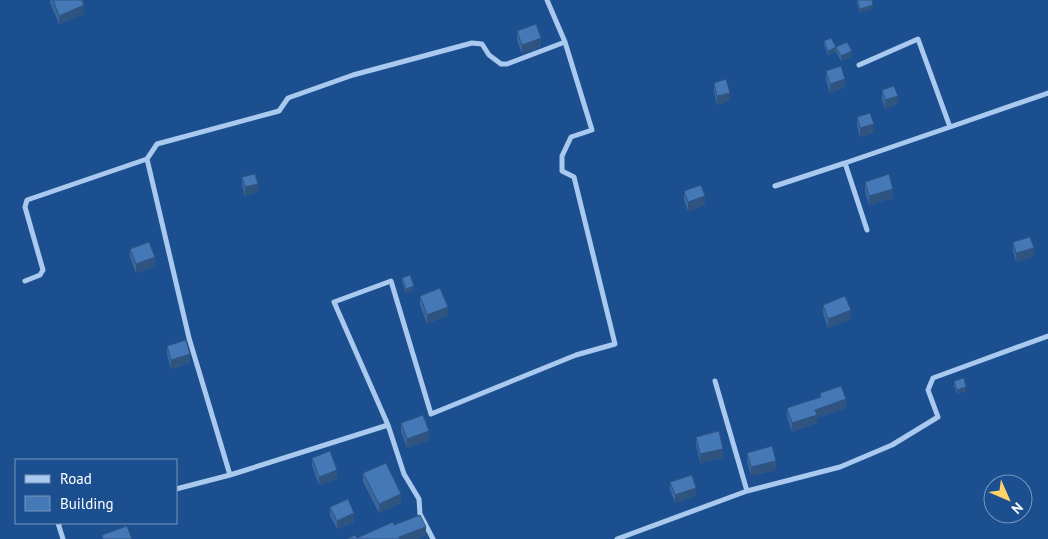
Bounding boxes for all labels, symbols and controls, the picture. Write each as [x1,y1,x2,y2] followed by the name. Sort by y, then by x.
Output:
[15,459,178,524] legend
[60,469,92,488] text: Road
[983,474,1033,524] north arrow
[60,494,114,513] text: Building
[1008,499,1027,518] text: N

